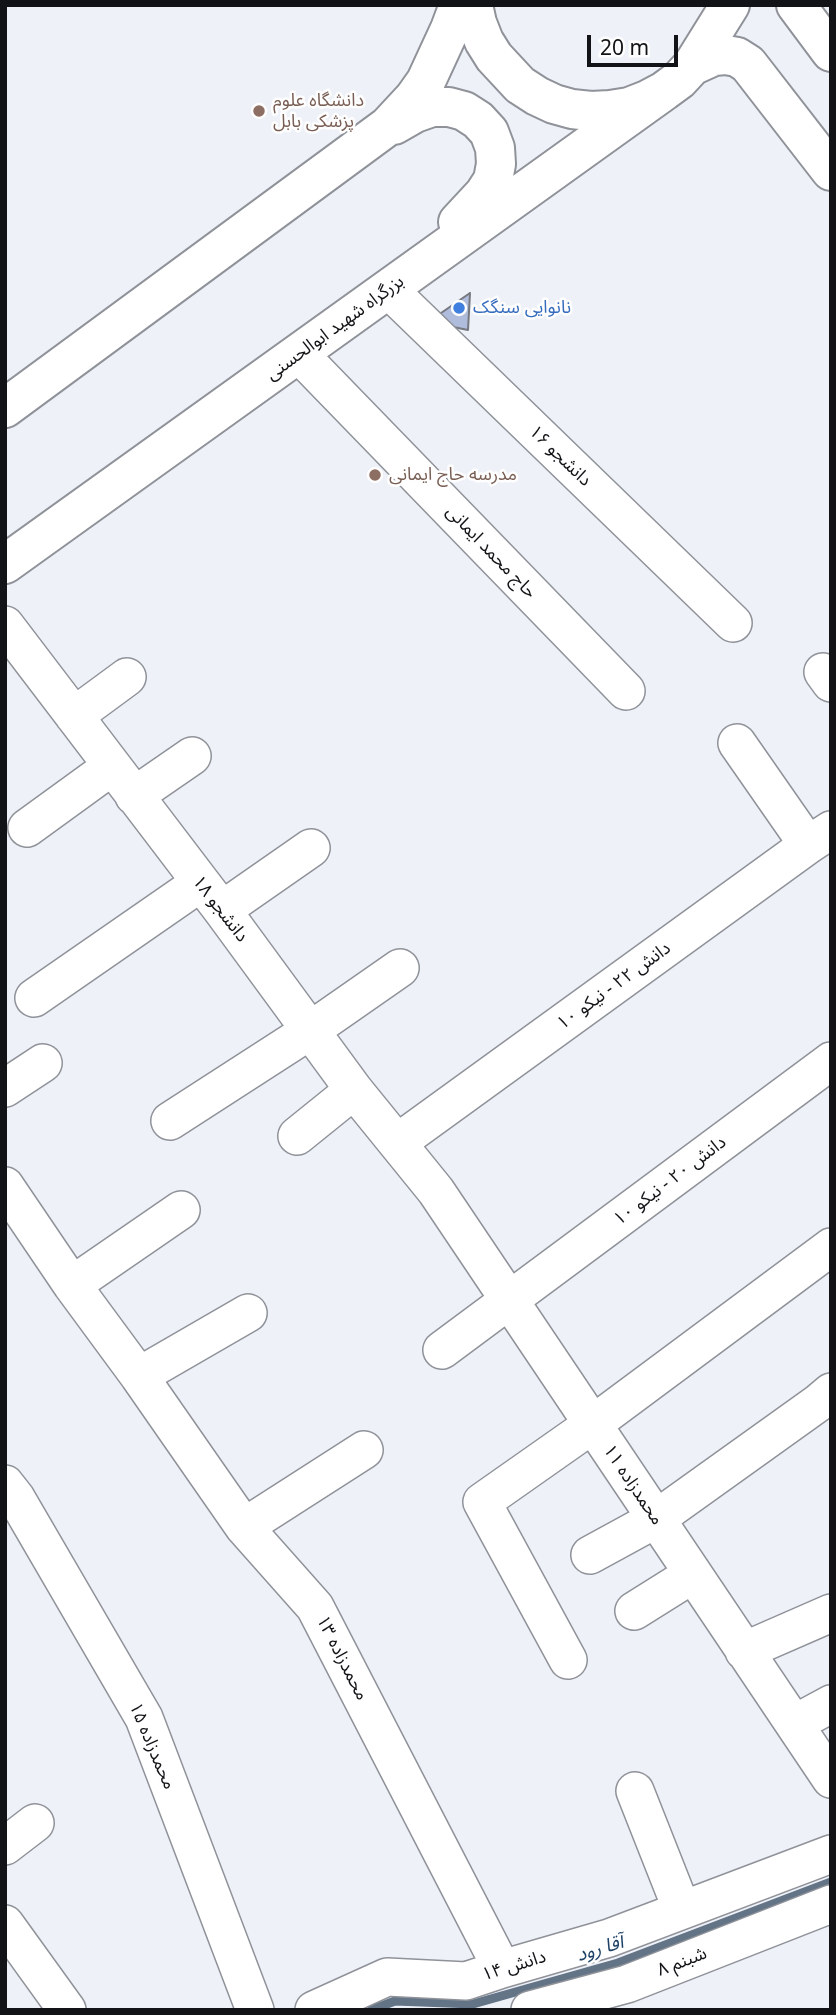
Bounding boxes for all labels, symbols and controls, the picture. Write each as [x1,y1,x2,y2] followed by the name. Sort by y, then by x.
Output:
[591,21,682,65] scale bar
[600,33,649,61] text: 20 m
[273,90,364,132] place label: دانشگاه علوم پزشکی بابل
[251,103,267,119] marker: دانشگاه علوم پزشکی بابل
[262,271,408,385] street label: بزرگراه شهید ابوالحسنی
[473,297,571,319] place label: نانوایی سنگک
[451,300,467,316] marker: نانوایی سنگک
[524,421,596,491] street label: دانشجو ۱۶
[389,464,517,486] place label: مدرسه حاج ایمانی
[367,467,383,483] marker: مدرسه حاج ایمانی
[441,501,541,603] street label: حاج محمد ایمانی
[187,872,253,946] street label: دانشجو ۱۸
[553,937,675,1035] street label: دانش ۲۲ - نیکو ۱۰
[609,1132,731,1230] street label: دانش ۲۰ - نیکو ۱۰
[598,1441,668,1529] street label: محمدزاده ۱۱
[311,1612,373,1704] street label: محمدزاده ۱۳
[124,1699,180,1793] street label: محمدزاده ۱۵
[574,1931,626,1967] water label: آقا رود
[654,1943,710,1981] street label: شبنم ۸
[479,1946,549,1986] street label: دانش ۱۴

